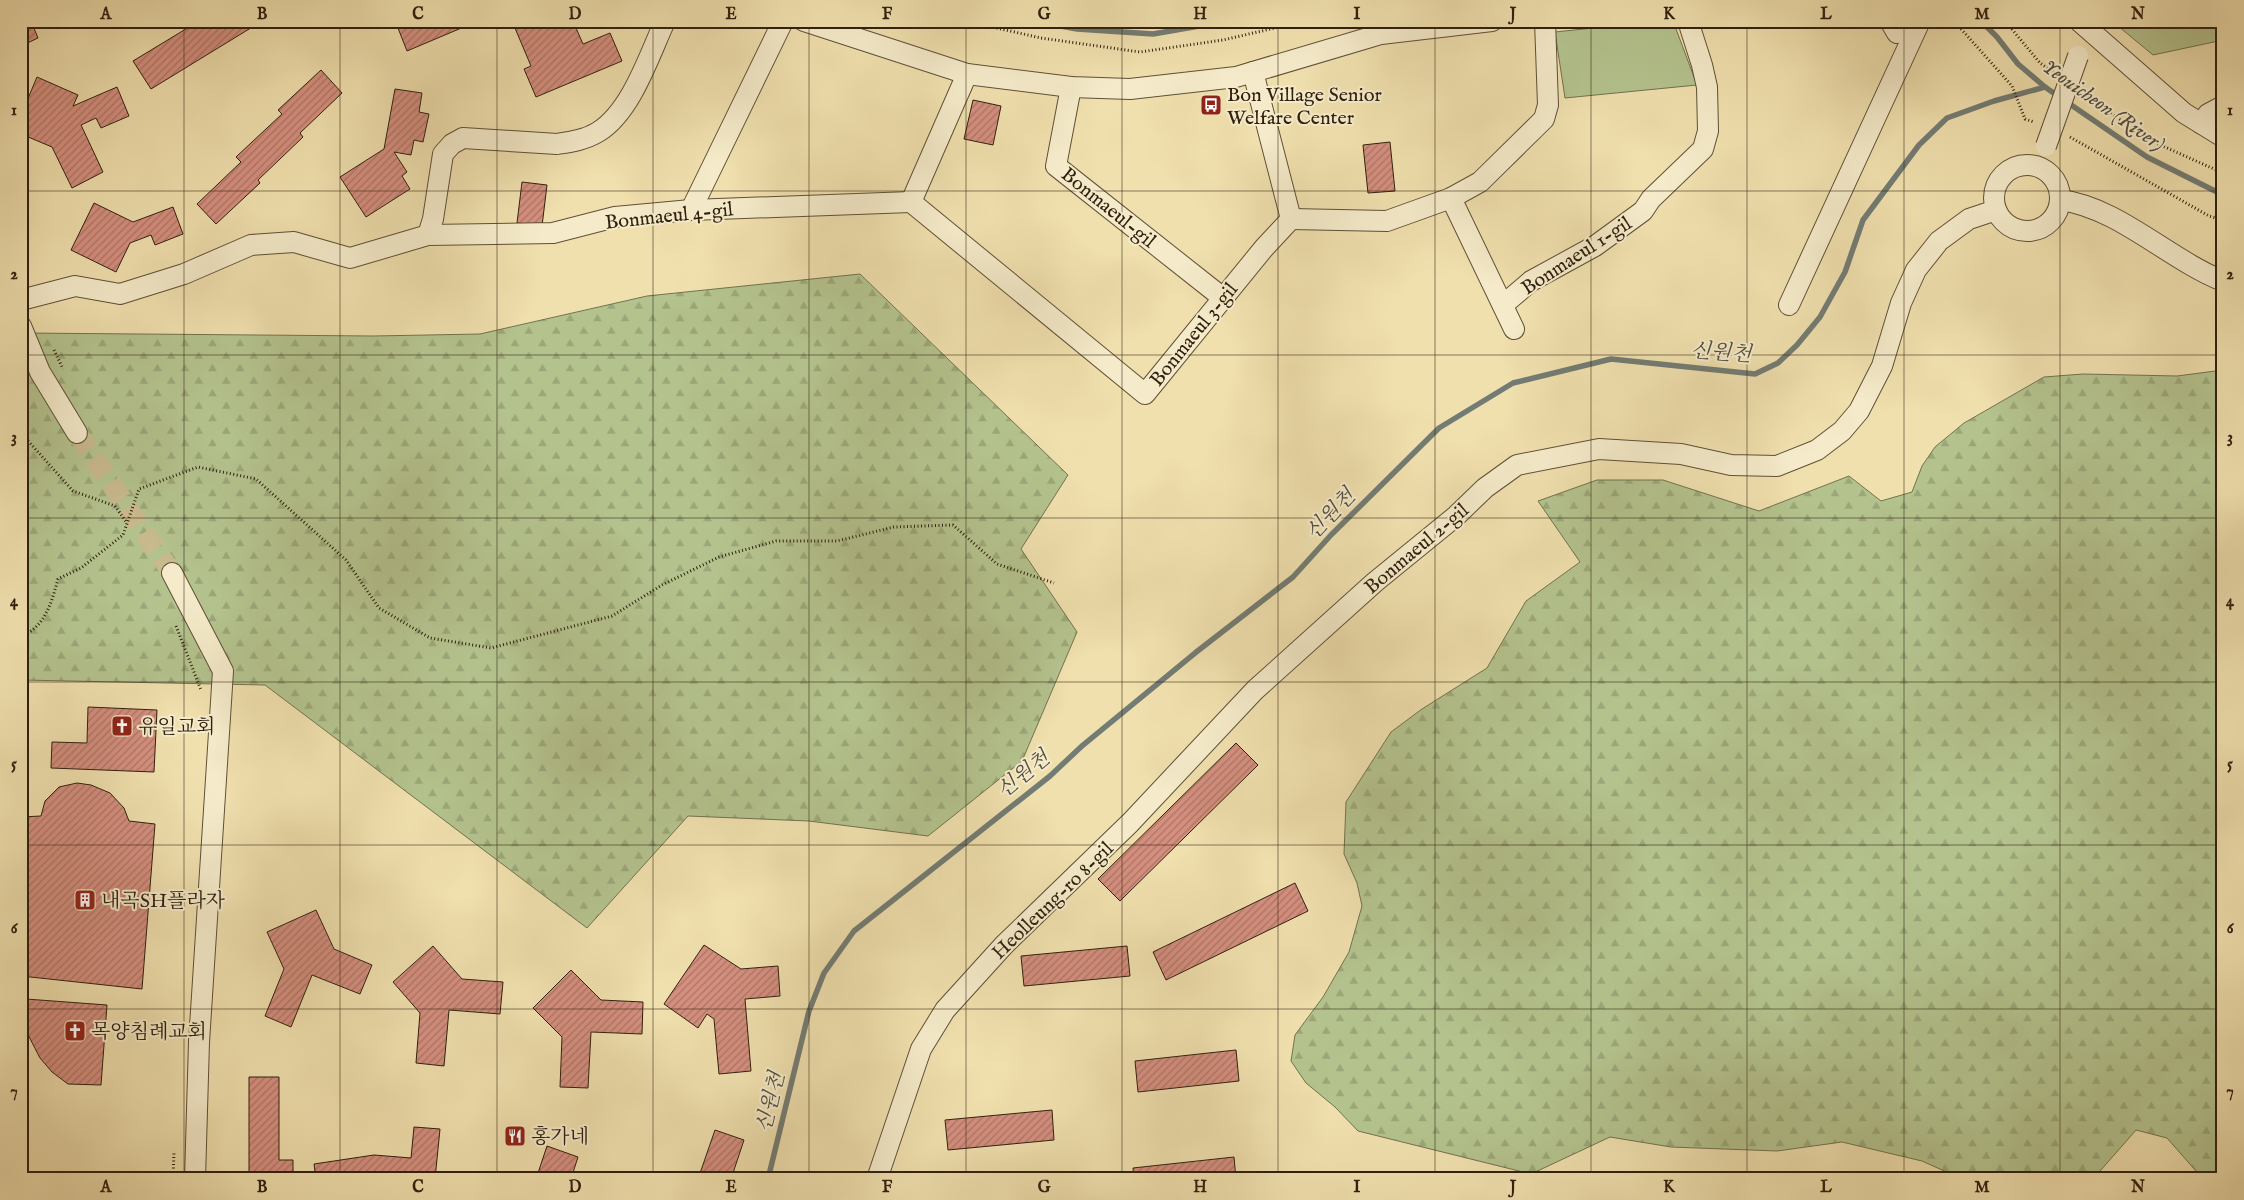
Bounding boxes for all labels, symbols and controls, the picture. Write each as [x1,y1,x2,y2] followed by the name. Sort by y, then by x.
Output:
[100,5,113,25] text: A
[257,5,268,25] text: B
[412,5,424,25] text: C
[569,5,582,25] text: D
[725,5,737,25] text: E
[882,5,893,25] text: F
[1038,5,1051,25] text: G
[1193,5,1207,25] text: H
[1354,5,1361,25] text: I
[1508,5,1517,25] text: J
[1663,5,1676,25] text: K
[1820,5,1832,25] text: L
[1974,5,1990,25] text: M
[2130,5,2145,25] text: N
[2037,54,2170,158] water label: Yeouicheon (River)
[1227,83,1382,131] place label: Bon Village Senior Welfare Center
[1199,93,1223,117] bus stop icon: Bon Village Senior Welfare Center
[11,101,17,121] text: 1
[2227,101,2233,121] text: 1
[1056,162,1161,254] street label: Bonmaeul-gil
[604,197,735,236] street label: Bonmaeul 4-gil
[1517,211,1637,301] street label: Bonmaeul 1-gil
[10,265,18,285] text: 2
[2226,265,2234,285] text: 2
[1145,278,1244,392] street label: Bonmaeul 3-gil
[1690,338,1754,369] water label: 신원천
[11,428,17,448] text: 3
[2227,428,2233,448] text: 3
[1300,483,1363,546] water label: 신원천
[1360,498,1475,600] street label: Bonmaeul 2-gil
[10,592,19,612] text: 4
[2226,592,2235,612] text: 4
[110,714,134,738] church icon: 유일교회
[138,715,215,740] place label: 유일교회
[992,744,1057,805] water label: 신원천
[11,755,17,775] text: 5
[2227,755,2233,775] text: 5
[987,836,1119,965] street label: Heolleung-ro 8-gil
[73,888,97,912] building icon: 내곡SH플라자
[101,889,226,914] place label: 내곡SH플라자
[11,919,19,939] text: 6
[2227,919,2235,939] text: 6
[63,1019,87,1043] church icon: 목양침례교회
[91,1020,207,1045] place label: 목양침례교회
[751,1068,792,1135] water label: 신원천
[10,1082,18,1102] text: 7
[2226,1082,2234,1102] text: 7
[503,1124,527,1148] restaurant icon: 홍가네
[531,1125,589,1150] place label: 홍가네
[100,1178,113,1198] text: A
[257,1178,268,1198] text: B
[412,1178,424,1198] text: C
[569,1178,582,1198] text: D
[725,1178,737,1198] text: E
[882,1178,893,1198] text: F
[1038,1178,1051,1198] text: G
[1193,1178,1207,1198] text: H
[1354,1178,1361,1198] text: I
[1508,1178,1517,1198] text: J
[1663,1178,1676,1198] text: K
[1820,1178,1832,1198] text: L
[1974,1178,1990,1198] text: M
[2130,1178,2145,1198] text: N

